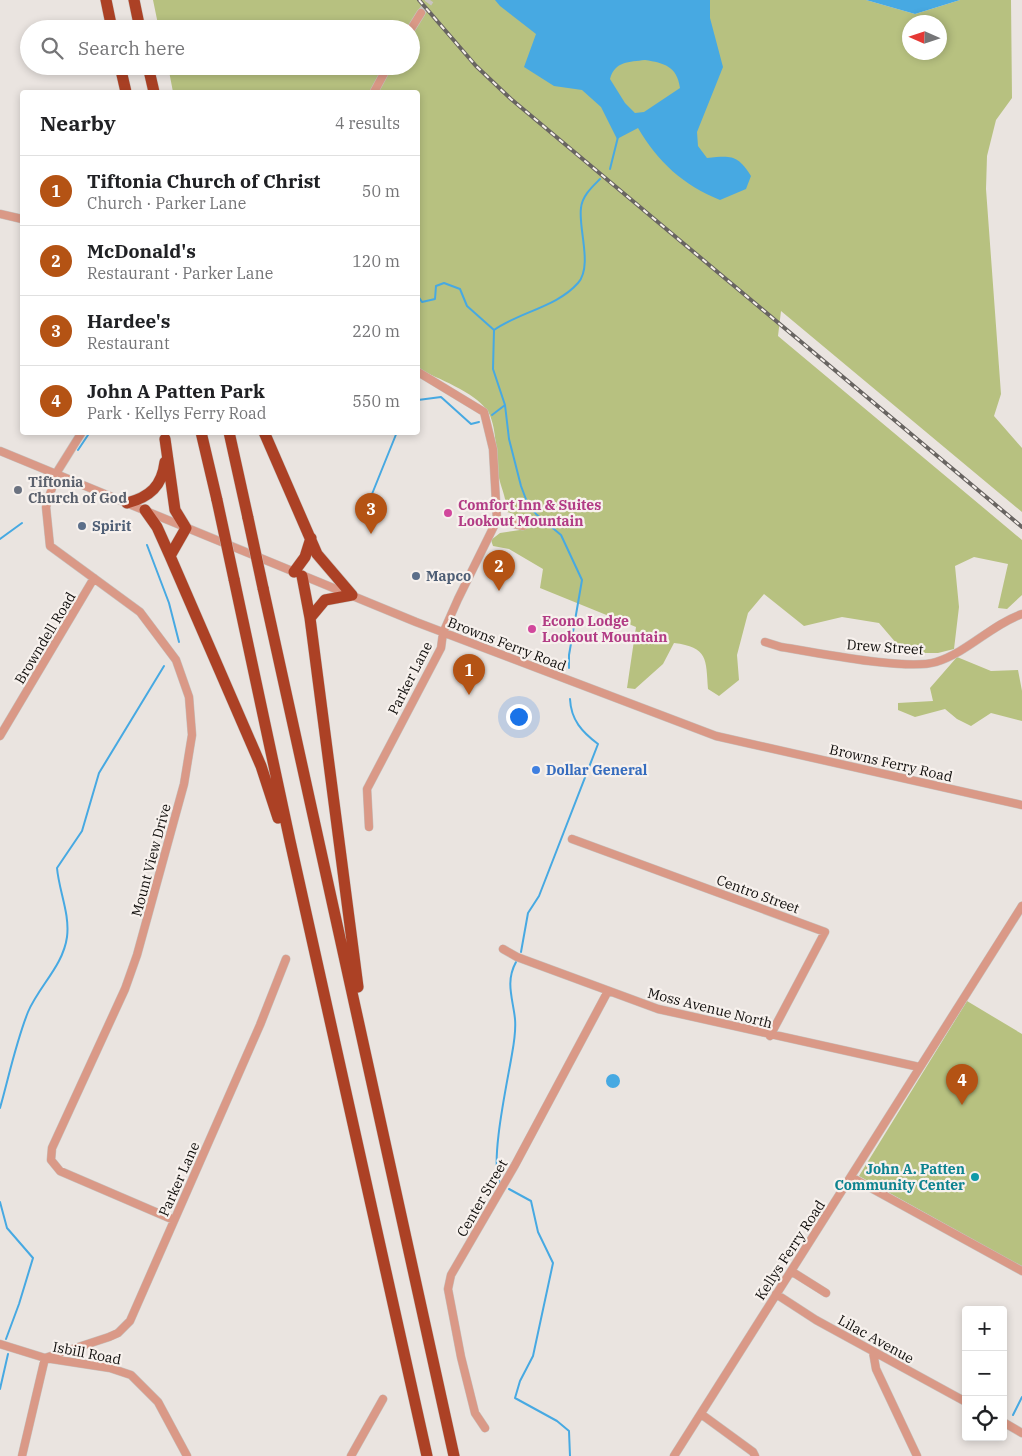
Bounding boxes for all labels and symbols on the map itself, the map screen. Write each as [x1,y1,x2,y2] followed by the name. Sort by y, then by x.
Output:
[902,15,947,60] north arrow
[28,473,127,507] place label: Tiftonia Church of God
[12,484,24,496] marker: Tiftonia Church of God
[355,493,387,534] pin: 3
[458,496,601,530] place label: Comfort Inn & Suites Lookout Mountain
[442,507,454,519] marker: Comfort Inn & Suites Lookout Mountain
[92,517,131,535] place label: Spirit
[76,520,88,532] marker: Spirit
[483,550,515,591] pin: 2
[426,567,471,585] place label: Mapco
[410,570,422,582] marker: Mapco
[10,588,80,687] street label: Browndell Road
[542,612,667,646] place label: Econo Lodge Lookout Mountain
[445,613,569,675] street label: Browns Ferry Road
[526,623,538,635] marker: Econo Lodge Lookout Mountain
[846,635,924,659] street label: Drew Street
[384,638,436,718] street label: Parker Lane
[453,654,485,695] pin: 1
[506,704,532,730] your location
[828,740,955,786] street label: Browns Ferry Road
[546,761,648,779] place label: Dollar General
[530,764,542,776] marker: Dollar General
[127,801,175,919] street label: Mount View Drive
[714,871,802,917] street label: Centro Street
[646,984,775,1032] street label: Moss Avenue North
[946,1064,978,1105] pin: 4
[155,1139,203,1219] street label: Parker Lane
[453,1156,511,1240] street label: Center Street
[835,1160,965,1194] place label: John A. Patten Community Center
[969,1171,981,1183] marker: John A. Patten Community Center
[751,1196,829,1303] street label: Kellys Ferry Road
[835,1311,917,1367] street label: Lilac Avenue
[51,1338,123,1369] street label: Isbill Road

